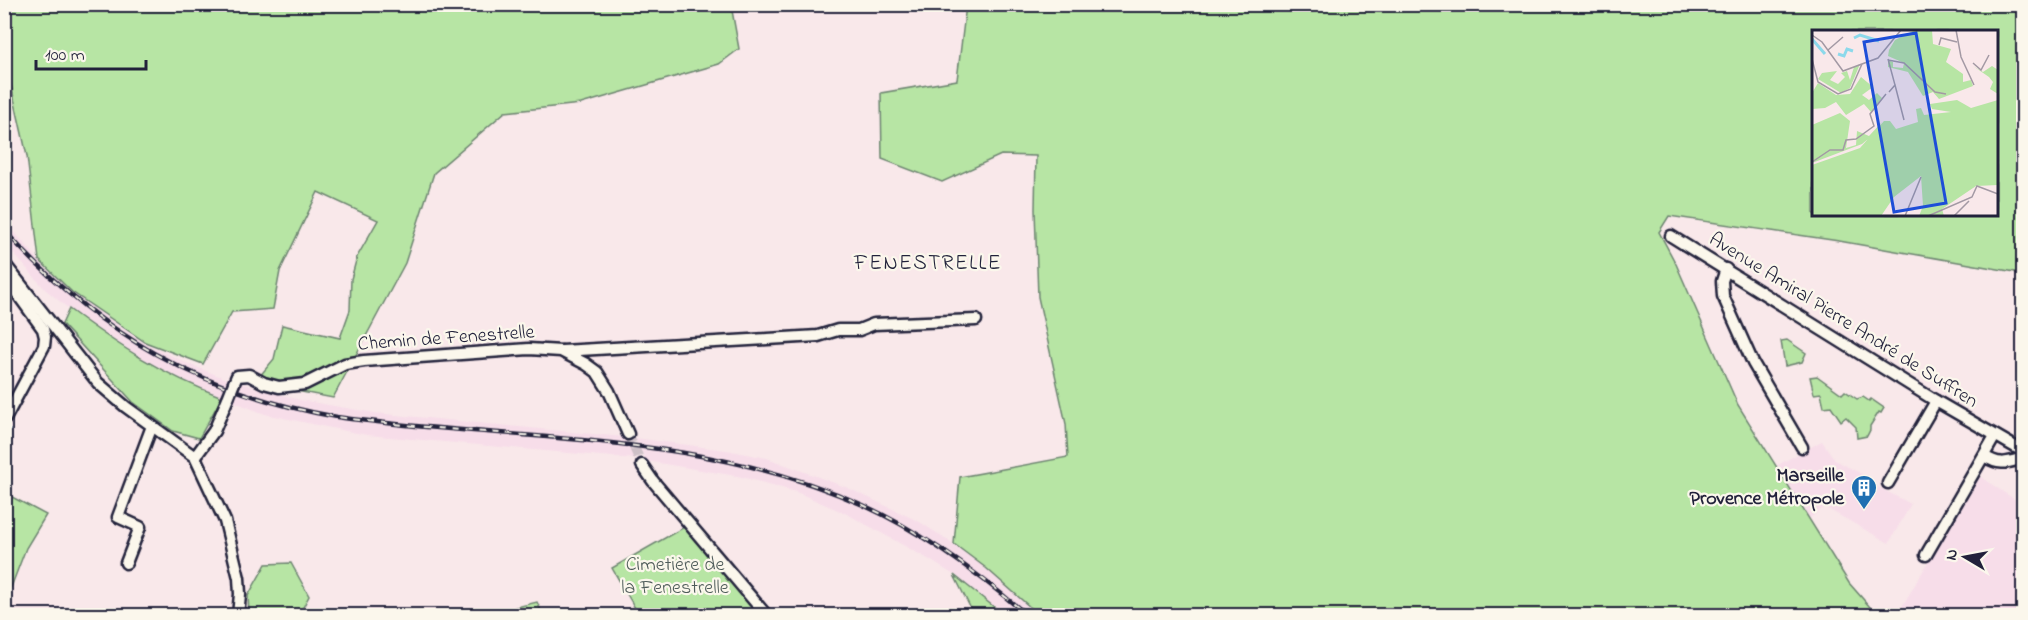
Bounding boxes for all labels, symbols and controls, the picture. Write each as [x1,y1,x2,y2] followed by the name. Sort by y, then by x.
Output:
[1812,30,1998,216] inset map
[36,33,146,71] scale bar
[45,43,85,69] text: 100 m
[1703,226,1983,416] street label: Avenue Amiral Pierre André de Suffren
[853,249,1002,279] district label: FENESTRELLE
[357,318,535,360] street label: Chemin de Fenestrelle
[1690,462,1845,514] place label: Marseille Provence Métropole
[1849,473,1879,511] building icon: Marseille Provence Métropole
[1935,527,1995,587] north arrow
[1939,547,1965,562] text: N
[621,551,729,603] park label: Cimetière de la Fenestrelle

